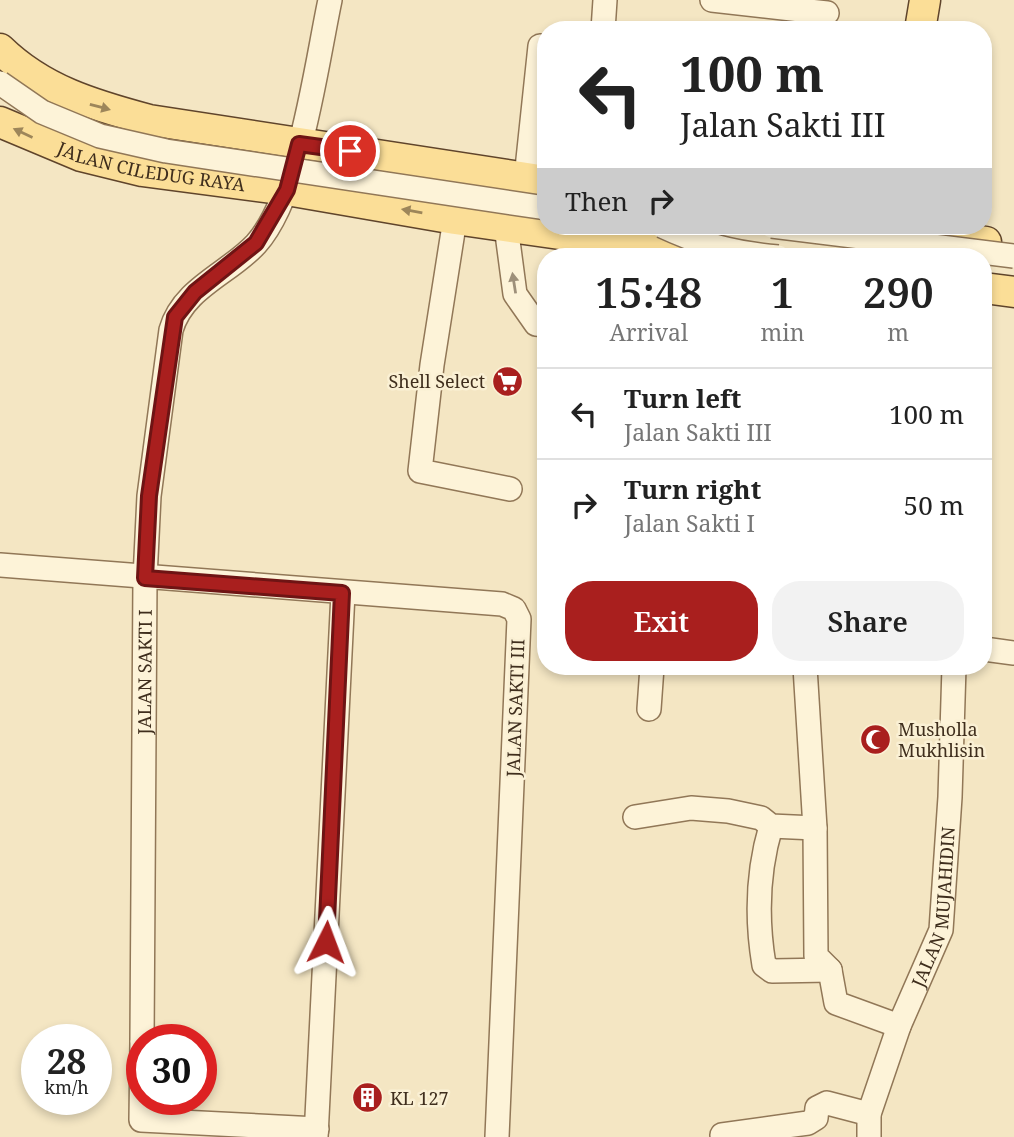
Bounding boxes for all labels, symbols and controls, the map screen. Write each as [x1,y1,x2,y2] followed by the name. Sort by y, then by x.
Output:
[680,40,824,106] text: 100 m
[565,49,656,140] icon: left
[90,102,112,113] one-way arrow
[680,103,886,146] text: Jalan Sakti III
[320,121,380,181] pin
[13,127,33,139] one-way arrow
[331,132,369,170] icon: arrive
[53,135,247,196] street label: JALAN CILEDUG RAYA
[642,182,680,220] icon: right
[565,183,628,219] text: Then
[401,205,423,216] one-way arrow
[595,263,702,320] text: 15:48
[771,263,794,320] text: 1
[863,263,934,320] text: 290
[508,272,519,294] one-way arrow
[609,316,688,348] text: Arrival
[761,316,805,348] text: min
[887,316,909,348] text: m
[491,364,525,398] supermarket icon: Shell Select
[388,369,485,393] place label: Shell Select
[624,380,741,416] text: Turn left
[565,395,603,433] icon: left
[889,396,964,432] text: 100 m
[624,416,772,448] text: Jalan Sakti III
[624,471,761,507] text: Turn right
[565,486,603,524] icon: right
[904,487,964,523] text: 50 m
[624,507,755,539] text: Jalan Sakti I
[565,581,758,661] button: Exit
[772,581,964,661] button: Share
[132,609,157,736] street label: JALAN SAKTI I
[501,638,529,779] street label: JALAN SAKTI III
[898,717,985,762] place label: Musholla Mukhlisin
[858,722,892,756] mosque icon: Musholla Mukhlisin
[905,826,960,992] street label: JALAN MUJAHIDIN
[289,905,363,979] position arrow
[126,1024,217,1115] speed limit sign: 30
[47,1037,86,1084] text: 28
[44,1075,89,1099] text: km/h
[350,1081,384,1115] building icon: KL 127
[390,1086,449,1110] place label: KL 127

